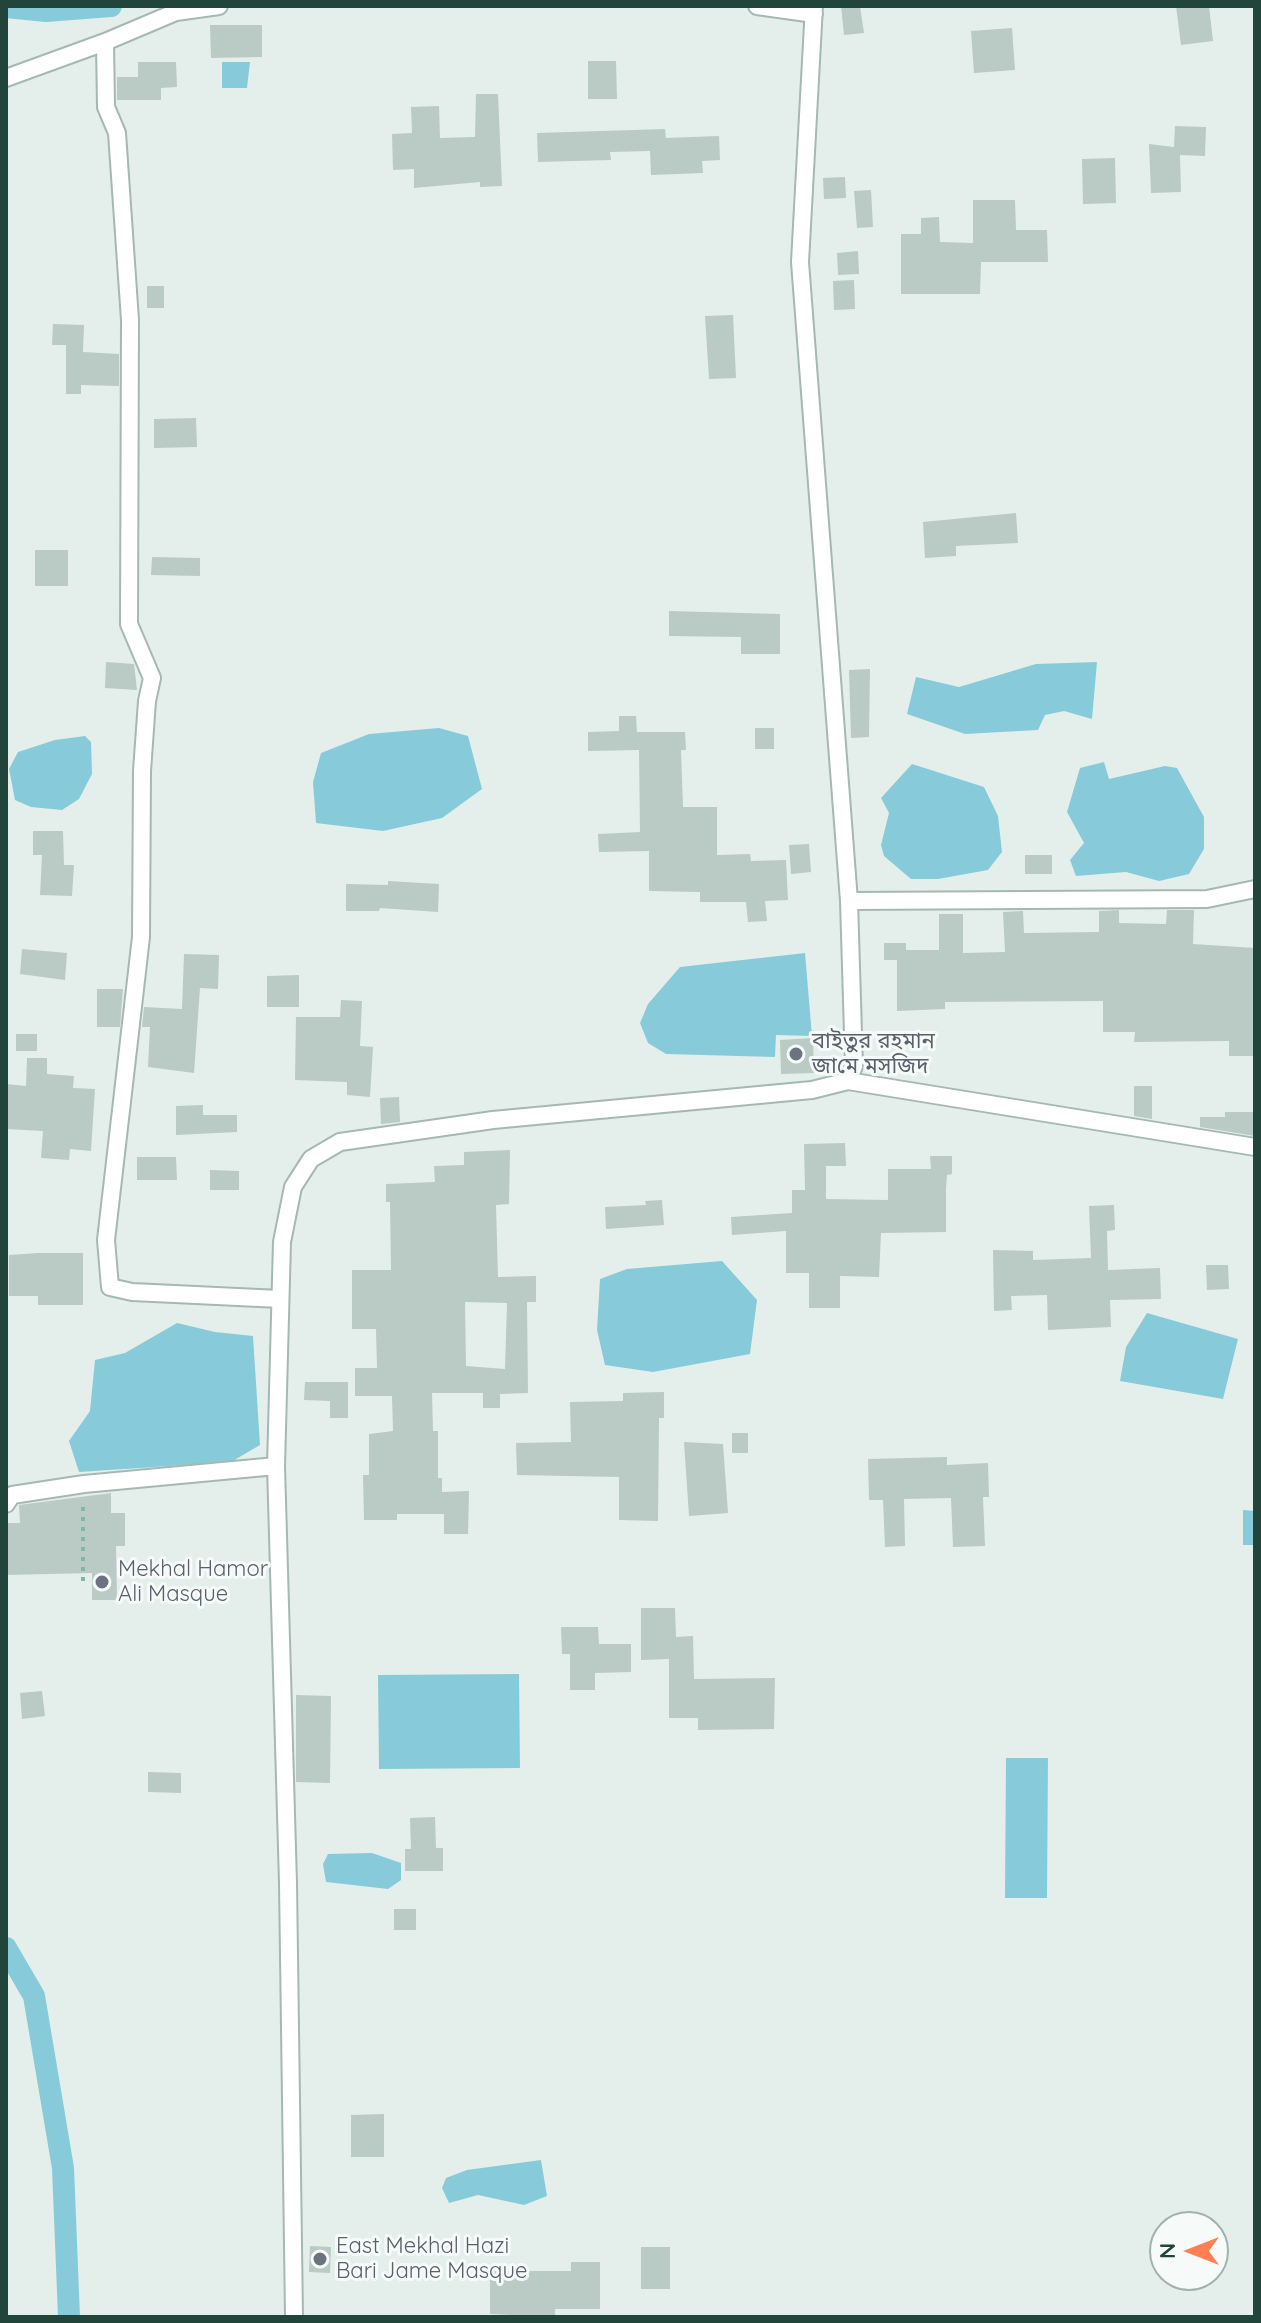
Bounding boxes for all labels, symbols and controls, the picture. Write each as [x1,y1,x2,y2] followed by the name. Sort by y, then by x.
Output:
[812,1028,935,1080] place label: বাইতুর রহমান জা‌মে মস‌জিদ
[787,1045,805,1063] marker: বাইতুর রহমান জা‌মে মস‌জিদ
[118,1556,268,1608] place label: Mekhal Hamor Ali Masque
[93,1573,111,1591] marker: Mekhal Hamor Ali Masque
[1149,2211,1229,2291] north arrow
[336,2233,527,2284] place label: East Mekhal Hazi Bari Jame Masque
[1153,2243,1181,2259] text: N
[311,2250,329,2268] marker: East Mekhal Hazi Bari Jame Masque

